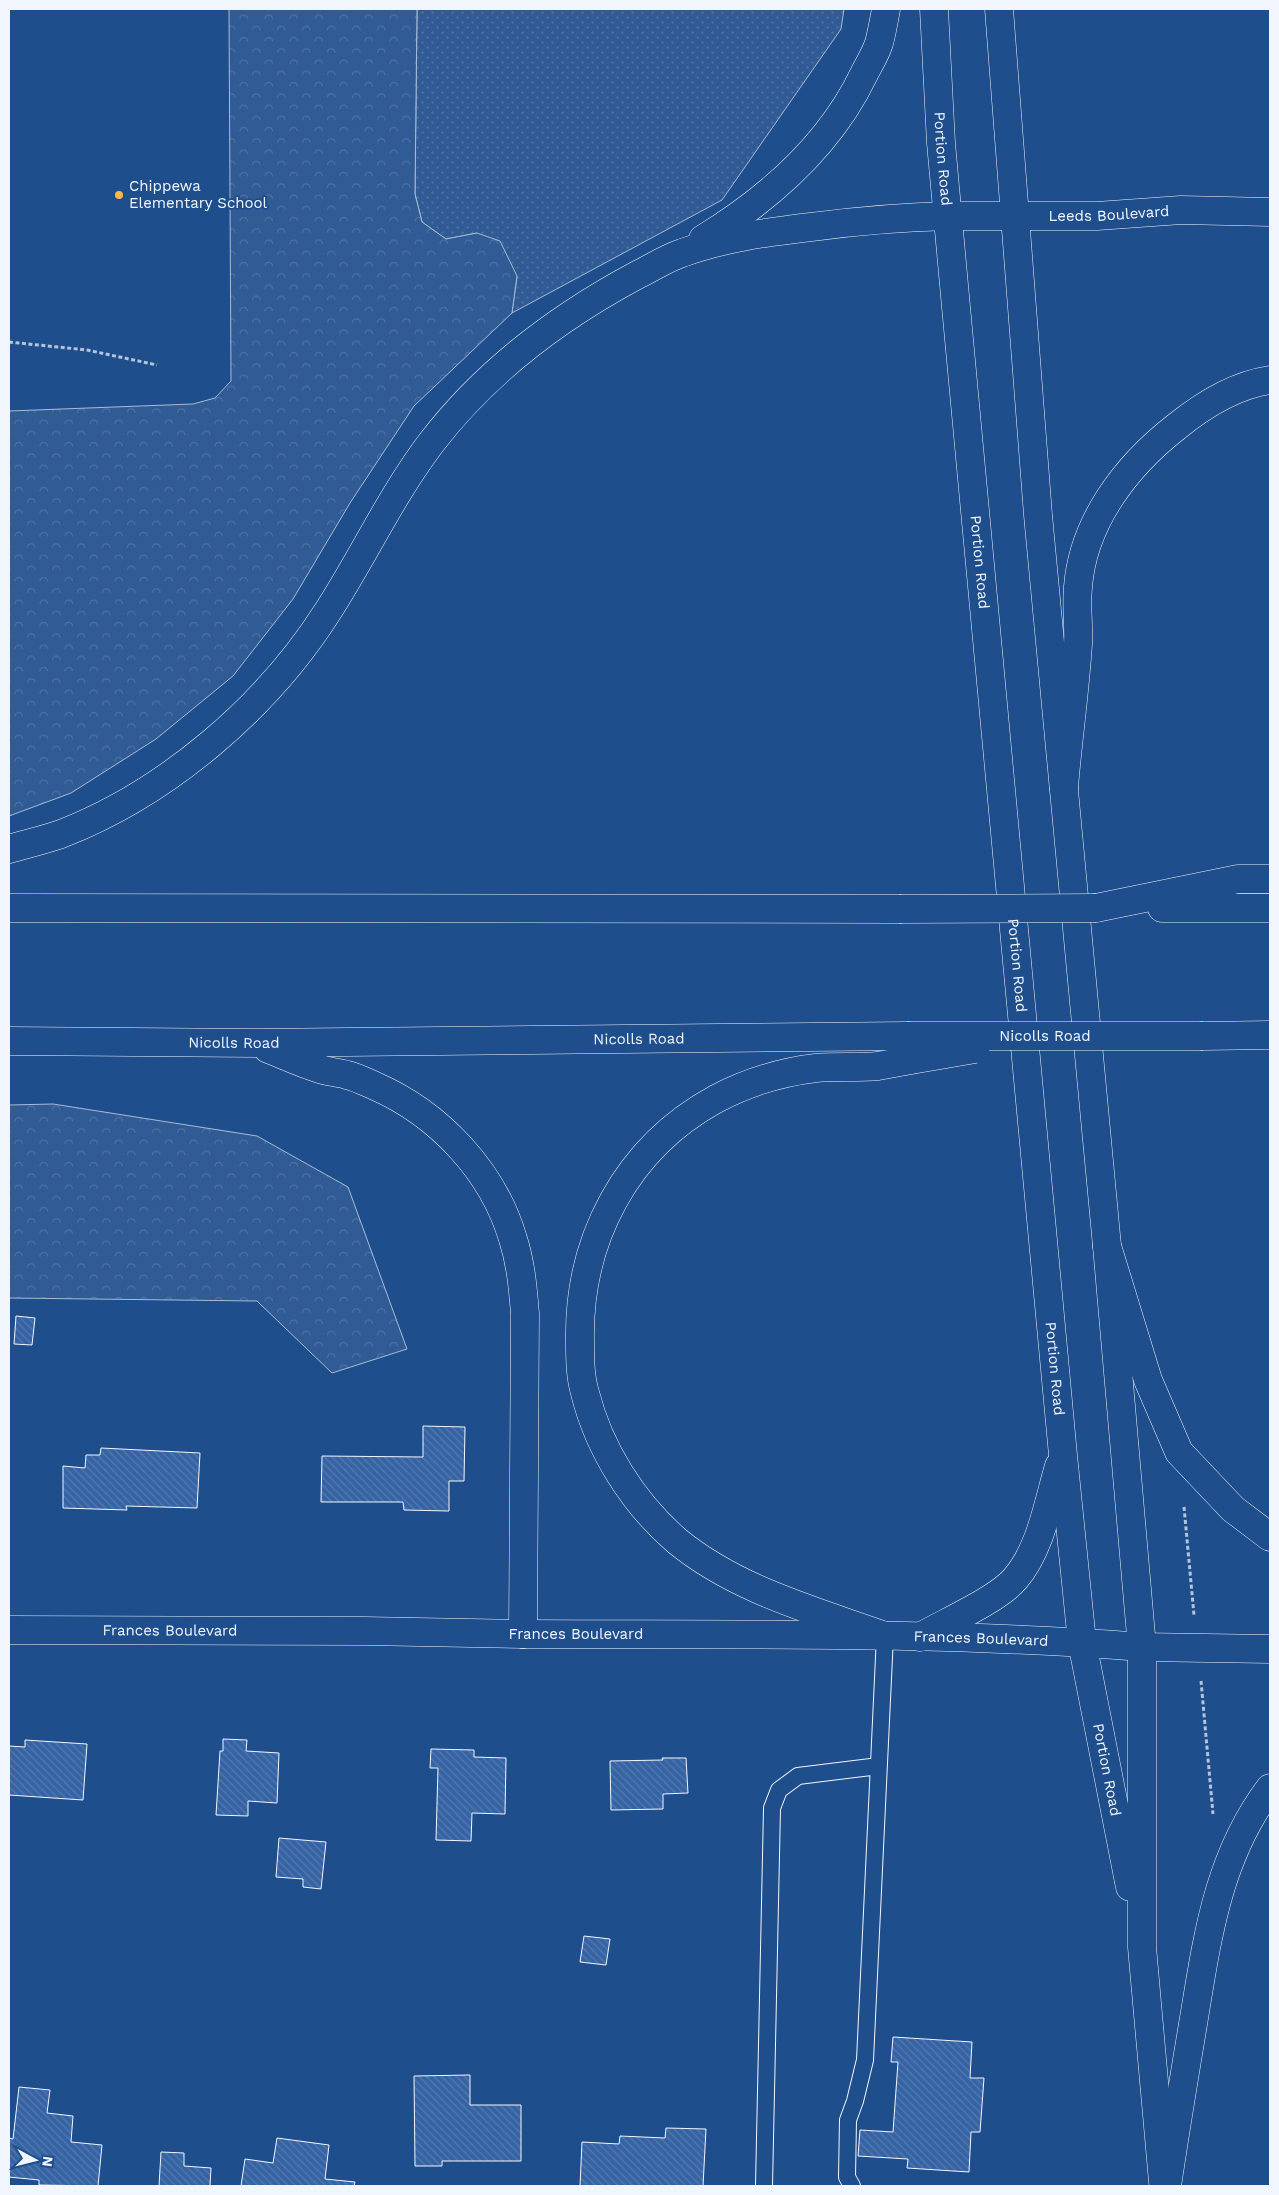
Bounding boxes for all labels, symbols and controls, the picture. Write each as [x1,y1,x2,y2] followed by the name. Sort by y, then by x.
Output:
[930,111,956,206] street label: Portion Road
[129,177,268,212] place label: Chippewa Elementary School
[113,189,125,201] marker: Chippewa Elementary School
[1048,202,1170,225] street label: Leeds Boulevard
[966,514,993,610] street label: Portion Road
[1004,918,1031,1013] street label: Portion Road
[999,1027,1091,1045] street label: Nicolls Road
[593,1029,685,1048] street label: Nicolls Road
[188,1033,280,1052] street label: Nicolls Road
[1042,1321,1068,1416] street label: Portion Road
[103,1621,237,1640] street label: Frances Boulevard
[509,1625,643,1643] street label: Frances Boulevard
[913,1627,1049,1650] street label: Frances Boulevard
[1089,1722,1125,1818] street label: Portion Road
[10,2135,60,2185] north arrow
[39,2155,56,2168] text: N

